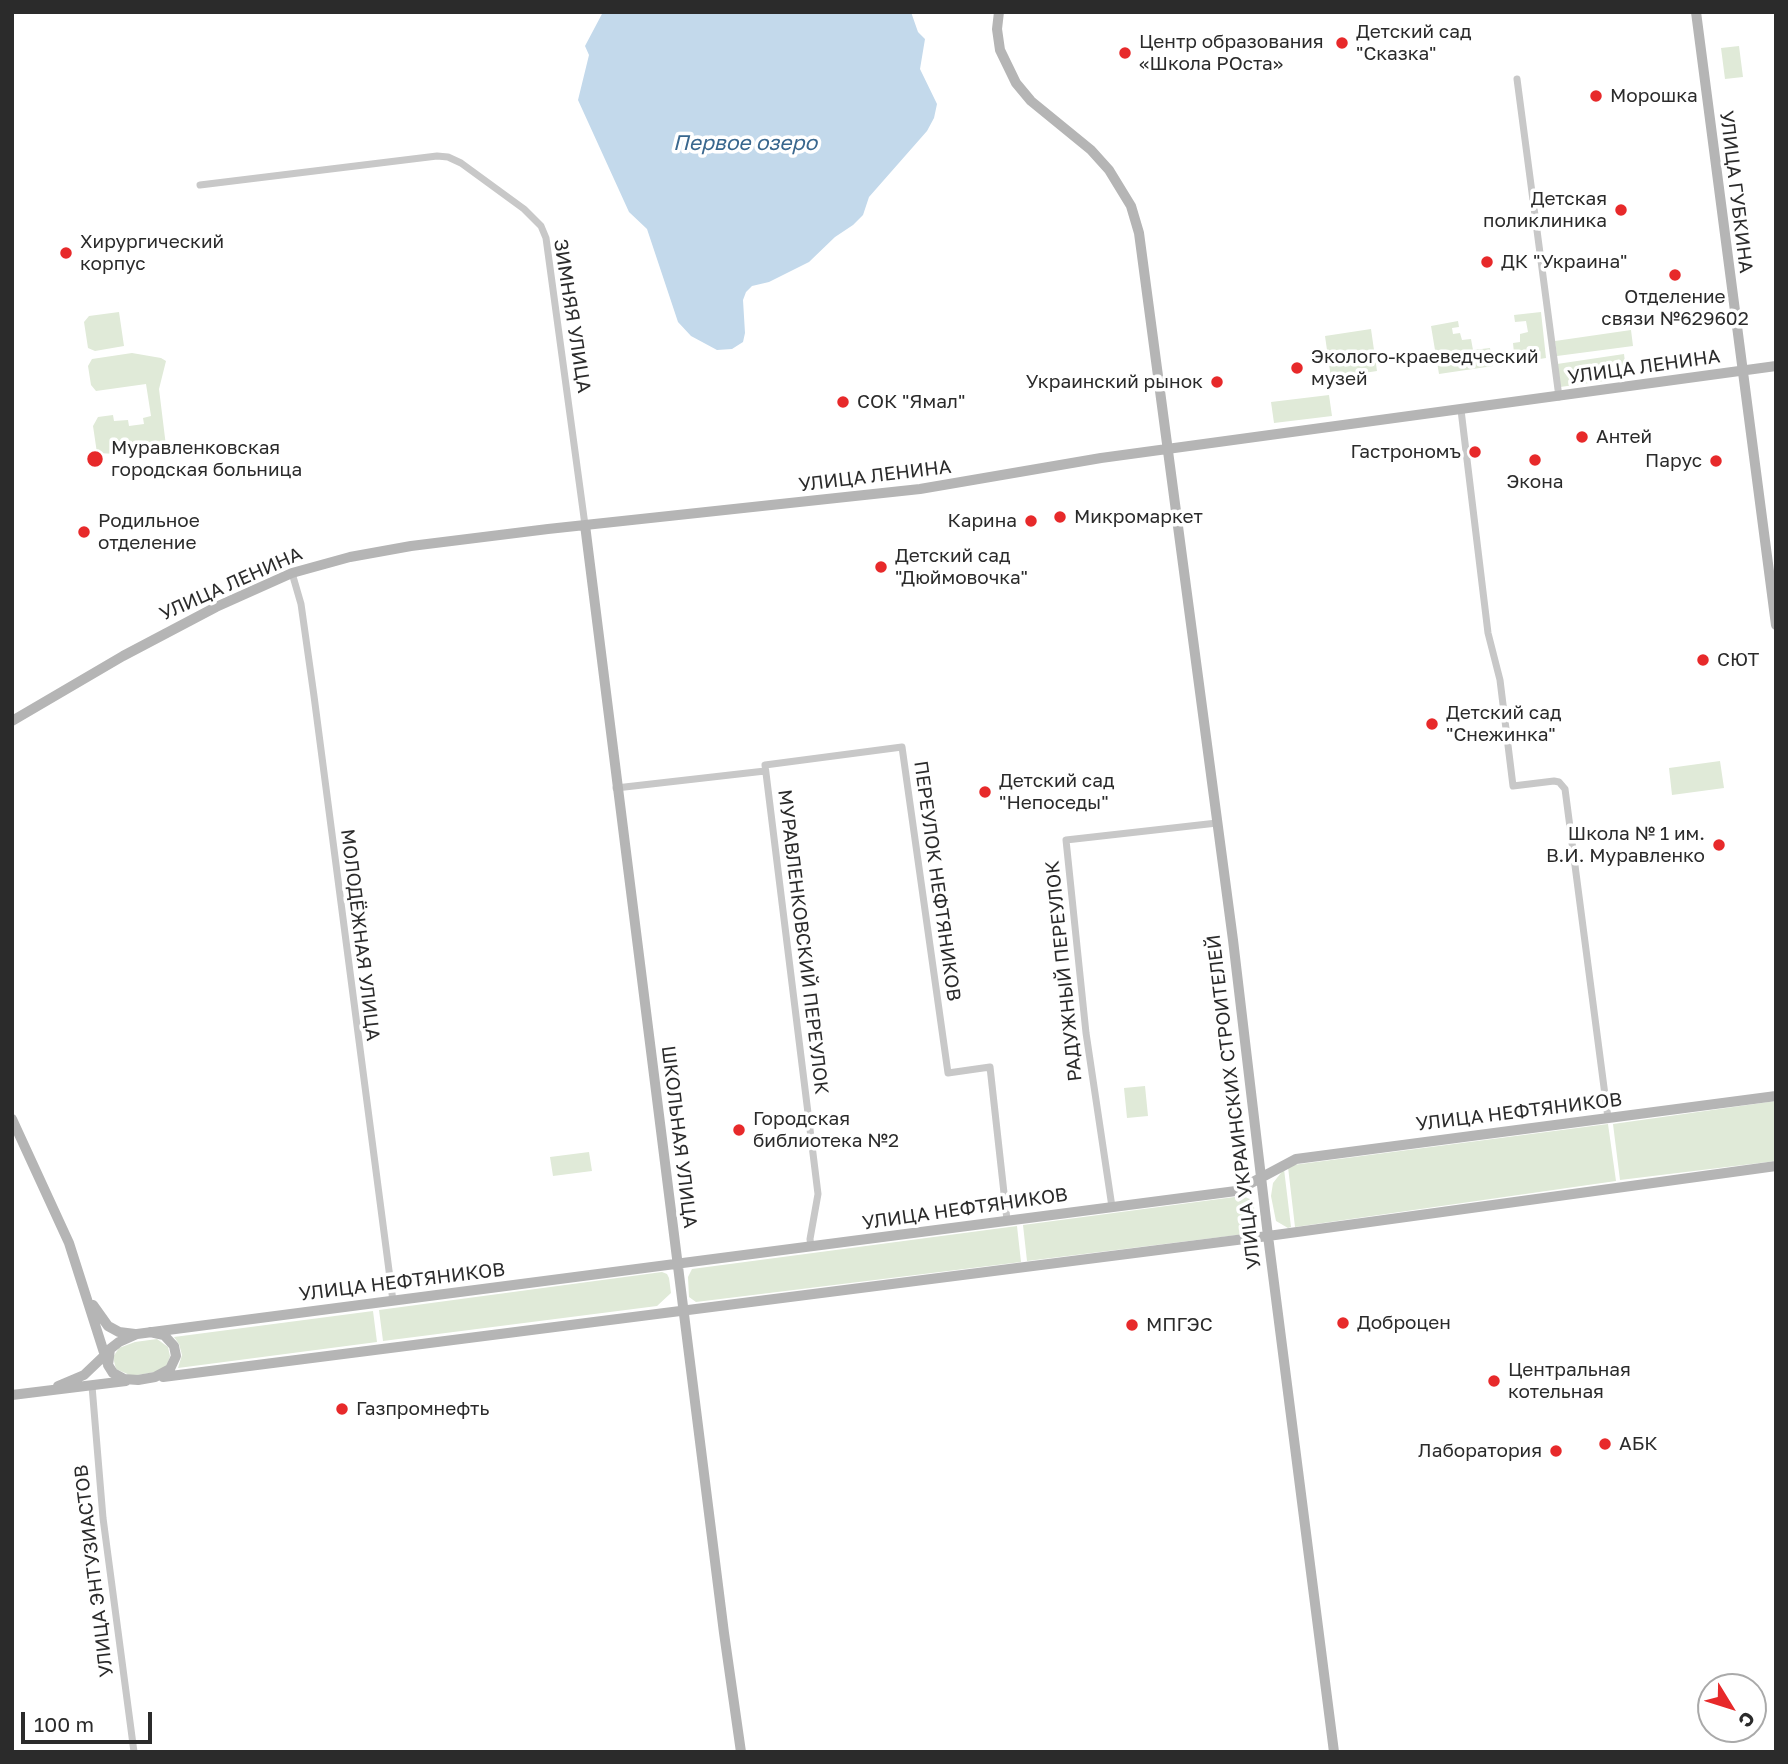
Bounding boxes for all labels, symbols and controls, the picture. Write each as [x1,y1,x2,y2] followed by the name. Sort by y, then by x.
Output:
[1356,21,1471,65] place label: Детский сад "Сказка"
[1139,31,1324,75] place label: Центр образования «Школа РОста»
[1334,35,1350,51] marker: Детский сад "Сказка"
[1117,45,1133,61] marker: Центр образования «Школа РОста»
[1610,85,1698,107] place label: Морошка
[1588,88,1604,104] marker: Морошка
[1715,109,1757,275] street label: УЛИЦА ГУБКИНА
[673,130,817,156] water label: Первое озеро
[1483,188,1607,232] place label: Детская поликлиника
[1613,202,1629,218] marker: Детская поликлиника
[80,231,224,275] place label: Хирургический корпус
[549,237,595,395] street label: ЗИМНЯЯ УЛИЦА
[58,245,74,261] marker: Хирургический корпус
[1501,251,1627,273] place label: ДК "Украина"
[1479,254,1495,270] marker: ДК "Украина"
[1667,267,1683,283] marker: Отделение связи №629602
[1601,286,1749,330] place label: Отделение связи №629602
[1566,345,1722,389] street label: УЛИЦА ЛЕНИНА
[1311,346,1539,390] place label: Эколого-краеведческий музей
[1289,360,1305,376] marker: Эколого-краеведческий музей
[1026,371,1203,393] place label: Украинский рынок
[1209,374,1225,390] marker: Украинский рынок
[857,391,965,413] place label: СОК "Ямал"
[835,394,851,410] marker: СОК "Ямал"
[1596,426,1652,448] place label: Антей
[1574,429,1590,445] marker: Антей
[111,437,302,481] place label: Муравленковская городская больница
[1351,441,1461,463] place label: Гастрономъ
[1467,444,1483,460] marker: Гастрономъ
[85,449,105,469] marker: Муравленковская городская больница
[1645,450,1702,472] place label: Парус
[1527,452,1543,468] marker: Экона
[1708,453,1724,469] marker: Парус
[797,455,953,497] street label: УЛИЦА ЛЕНИНА
[1506,471,1564,493] place label: Экона
[1074,506,1203,528] place label: Микромаркет
[1052,509,1068,525] marker: Микромаркет
[98,510,200,554] place label: Родильное отделение
[948,510,1017,532] place label: Карина
[1023,513,1039,529] marker: Карина
[76,524,92,540] marker: Родильное отделение
[156,542,306,626] street label: УЛИЦА ЛЕНИНА
[895,545,1028,589] place label: Детский сад "Дюймовочка"
[873,559,889,575] marker: Детский сад "Дюймовочка"
[1717,649,1759,671] place label: СЮТ
[1695,652,1711,668] marker: СЮТ
[1446,702,1561,746] place label: Детский сад "Снежинка"
[1424,716,1440,732] marker: Детский сад "Снежинка"
[909,759,965,1003] street label: ПЕРЕУЛОК НЕФТЯНИКОВ
[999,770,1114,814] place label: Детский сад "Непоседы"
[977,784,993,800] marker: Детский сад "Непоседы"
[773,788,833,1096] street label: МУРАВЛЕНКОВСКИЙ ПЕРЕУЛОК
[1546,823,1705,867] place label: Школа № 1 им. В.И. Муравленко
[336,828,384,1042] street label: МОЛОДЁЖНАЯ УЛИЦА
[1711,837,1727,853] marker: Школа № 1 им. В.И. Муравленко
[1041,859,1087,1083] street label: РАДУЖНЫЙ ПЕРЕУЛОК
[1202,933,1266,1271] street label: УЛИЦА УКРАИНСКИХ СТРОИТЕЛЕЙ
[656,1044,702,1230] street label: ШКОЛЬНАЯ УЛИЦА
[1415,1088,1623,1136] street label: УЛИЦА НЕФТЯНИКОВ
[753,1108,899,1152] place label: Городская библиотека №2
[731,1122,747,1138] marker: Городская библиотека №2
[861,1183,1069,1235] street label: УЛИЦА НЕФТЯНИКОВ
[298,1258,506,1306] street label: УЛИЦА НЕФТЯНИКОВ
[1357,1312,1451,1334] place label: Доброцен
[1146,1314,1213,1336] place label: МПГЭС
[1335,1315,1351,1331] marker: Доброцен
[1124,1317,1140,1333] marker: МПГЭС
[1508,1359,1631,1403] place label: Центральная котельная
[1486,1373,1502,1389] marker: Центральная котельная
[356,1398,489,1420] place label: Газпромнефть
[334,1401,350,1417] marker: Газпромнефть
[1619,1433,1658,1455] place label: АБК
[1597,1436,1613,1452] marker: АБК
[1418,1440,1542,1462] place label: Лаборатория
[1548,1443,1564,1459] marker: Лаборатория
[70,1464,118,1678] street label: УЛИЦА ЭНТУЗИАСТОВ
[1697,1673,1767,1743] north arrow
[24,1698,156,1742] scale bar
[1734,1708,1761,1732] text: С
[34,1711,94,1737] text: 100 m

